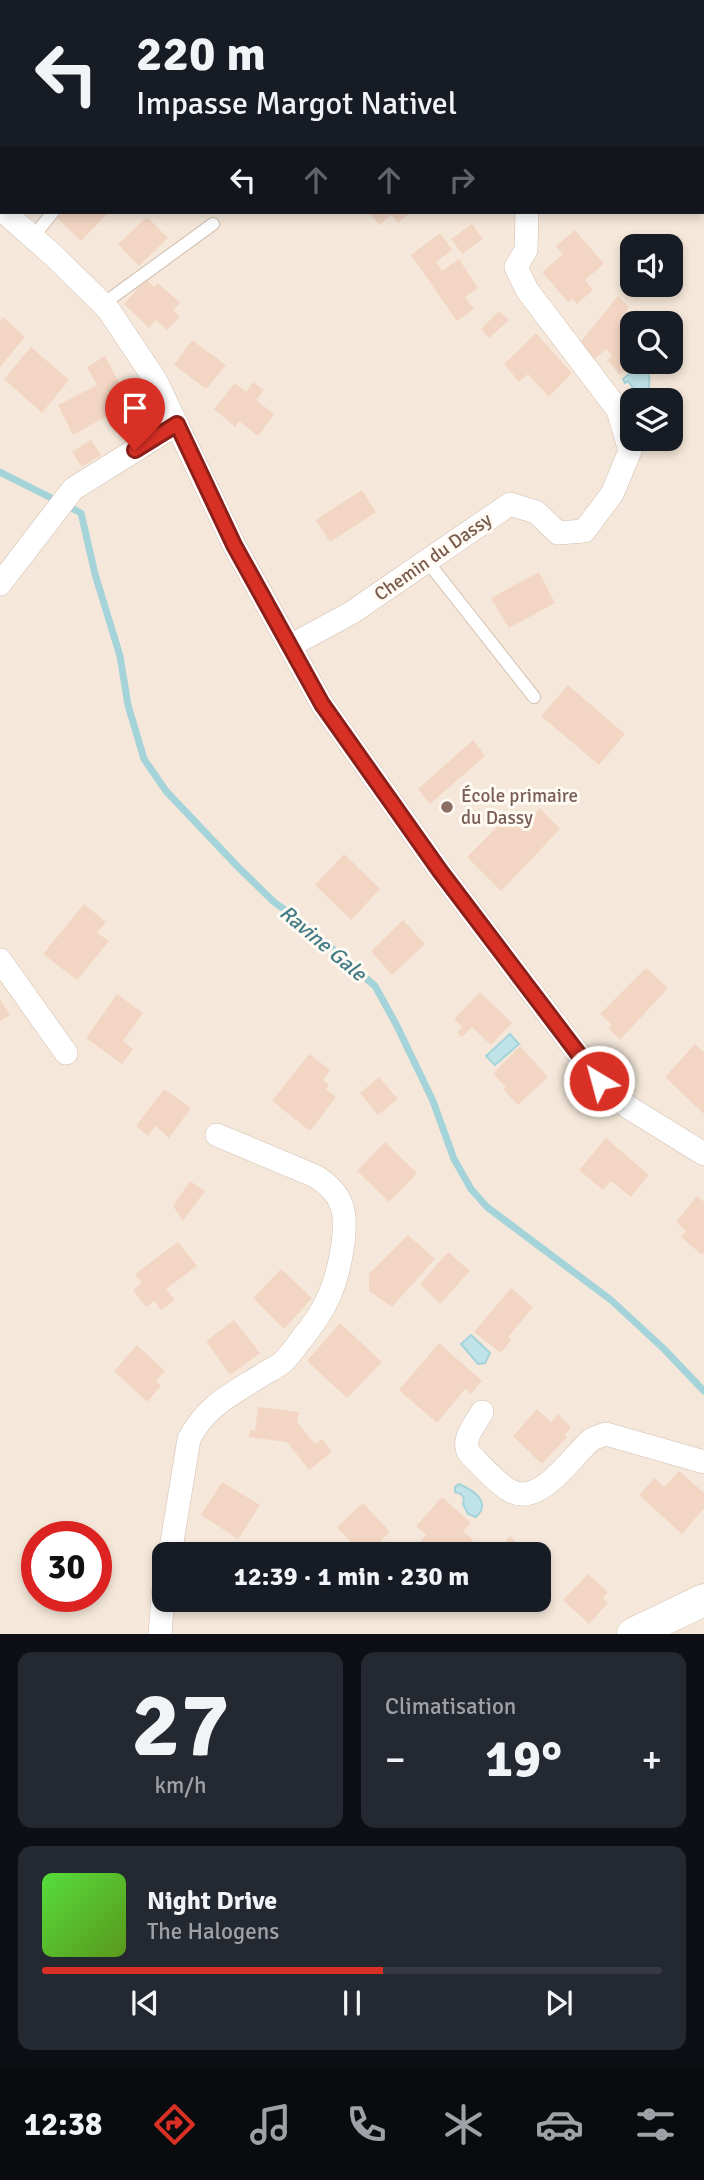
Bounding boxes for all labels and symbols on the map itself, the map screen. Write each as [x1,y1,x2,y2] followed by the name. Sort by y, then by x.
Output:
[105,378,165,450] pin
[370,508,497,606] street label: Chemin du Dassy
[461,784,578,830] place label: École primaire du Dassy
[439,799,455,815] marker: École primaire du Dassy
[274,899,373,988] water label: Ravine Gale
[562,1044,636,1118] position arrow
[21,1521,112,1612] speed limit sign: 30

